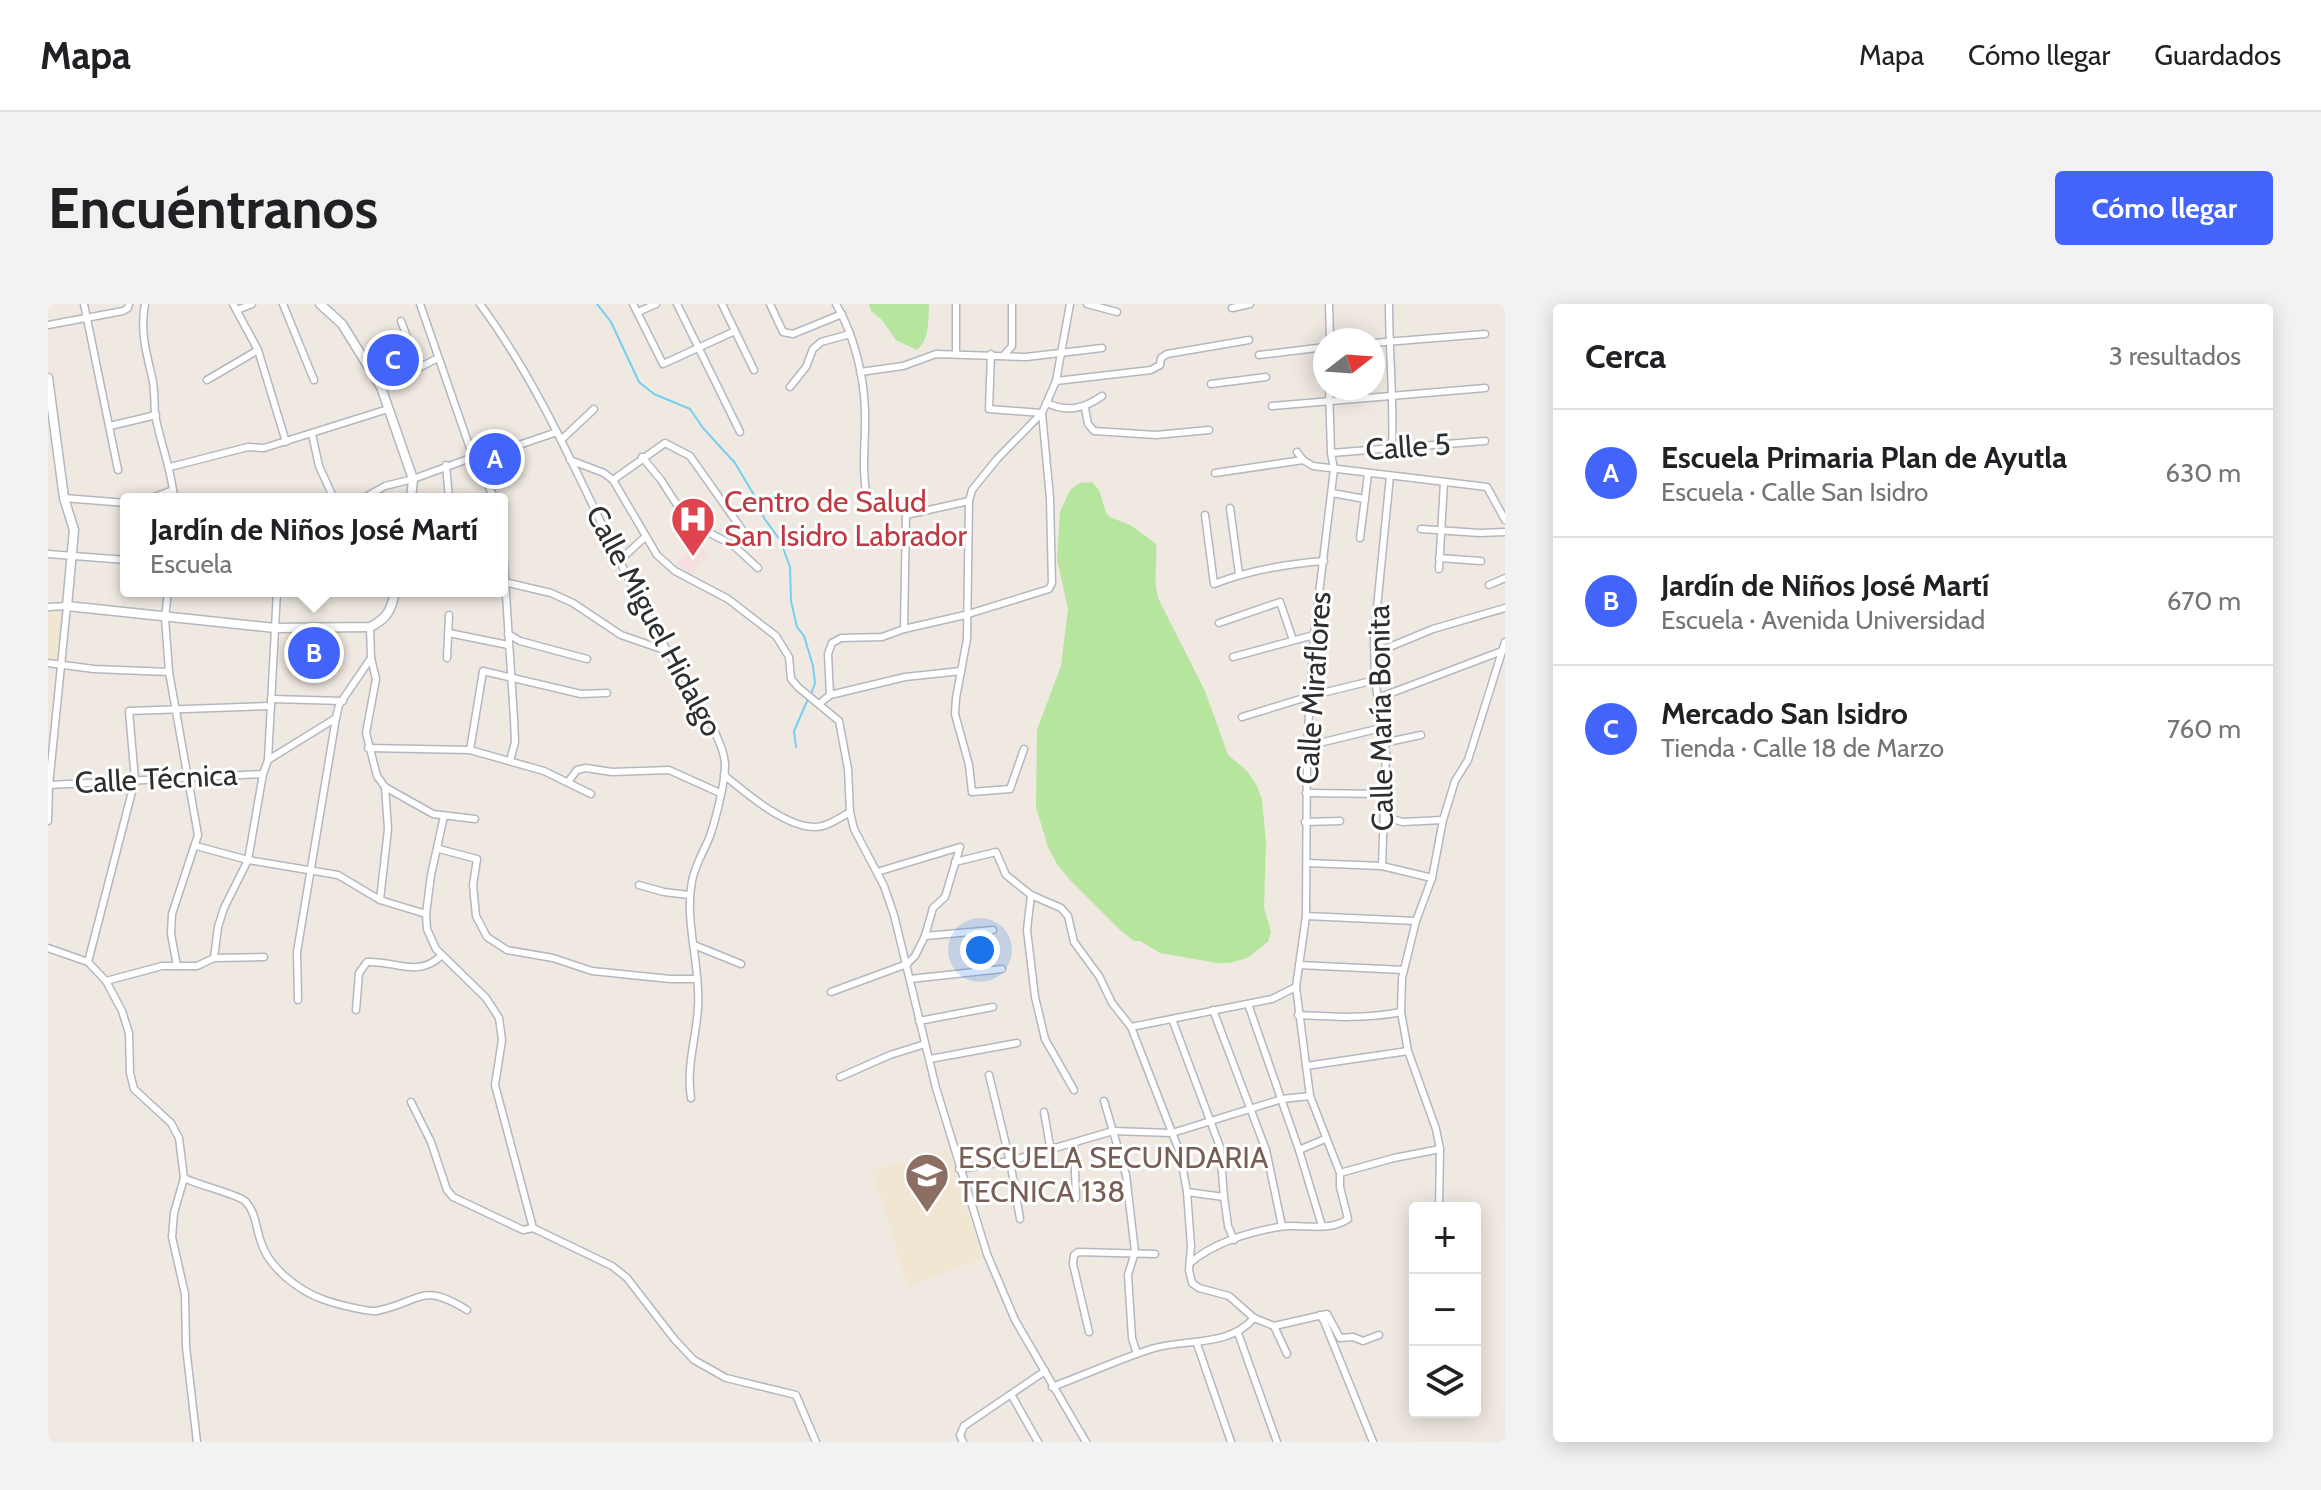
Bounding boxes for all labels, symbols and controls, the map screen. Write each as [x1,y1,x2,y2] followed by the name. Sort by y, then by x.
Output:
[40,32,131,79] text: Mapa
[1859,38,1924,72] text: Mapa
[1968,38,2110,72] text: Cómo llegar
[2154,38,2281,72] text: Guardados
[2055,171,2273,245] button: Cómo llegar
[48,174,378,242] text: Encuéntranos
[1313,328,1385,400] north arrow
[367,330,419,390] pin: C
[1585,335,1666,377] text: Cerca
[2109,340,2241,372] text: 3 resultados
[1364,425,1452,468] street label: Calle 5
[469,429,521,489] pin: A
[1661,439,2067,476] text: Escuela Primaria Plan de Ayutla
[1603,457,1619,489] text: A
[2165,457,2241,489] text: 630 m
[1661,476,1928,508] text: Escuela · Calle San Isidro
[724,483,967,554] place label: Centro de Salud San Isidro Labrador
[120,493,508,597] popup
[669,495,717,558] hospital icon: Centro de Salud San Isidro Labrador
[578,499,731,743] street label: Calle Miguel Hidalgo
[150,511,478,548] text: Jardín de Niños José Martí
[150,548,232,580] text: Escuela
[1661,567,1989,604] text: Jardín de Niños José Martí
[1603,585,1619,617] text: B
[2167,585,2241,617] text: 670 m
[1288,590,1339,786] street label: Calle Miraflores
[1360,604,1401,832] street label: Calle María Bonita
[1661,604,1985,636] text: Escuela · Avenida Universidad
[288,623,340,683] pin: B
[1661,695,1908,732] text: Mercado San Isidro
[1603,713,1619,745] text: C
[2167,713,2241,745] text: 760 m
[1661,732,1944,764] text: Tienda · Calle 18 de Marzo
[74,756,239,801] street label: Calle Técnica
[960,930,1000,970] your location
[958,1139,1269,1210] place label: ESCUELA SECUNDARIA TECNICA 138
[903,1151,951,1214] school or university icon: ESCUELA SECUNDARIA TECNICA 138
[1409,1202,1481,1418] map controls
[1409,1202,1481,1274] button: +
[1409,1274,1481,1346] button: −
[1409,1346,1481,1418] button: layers

